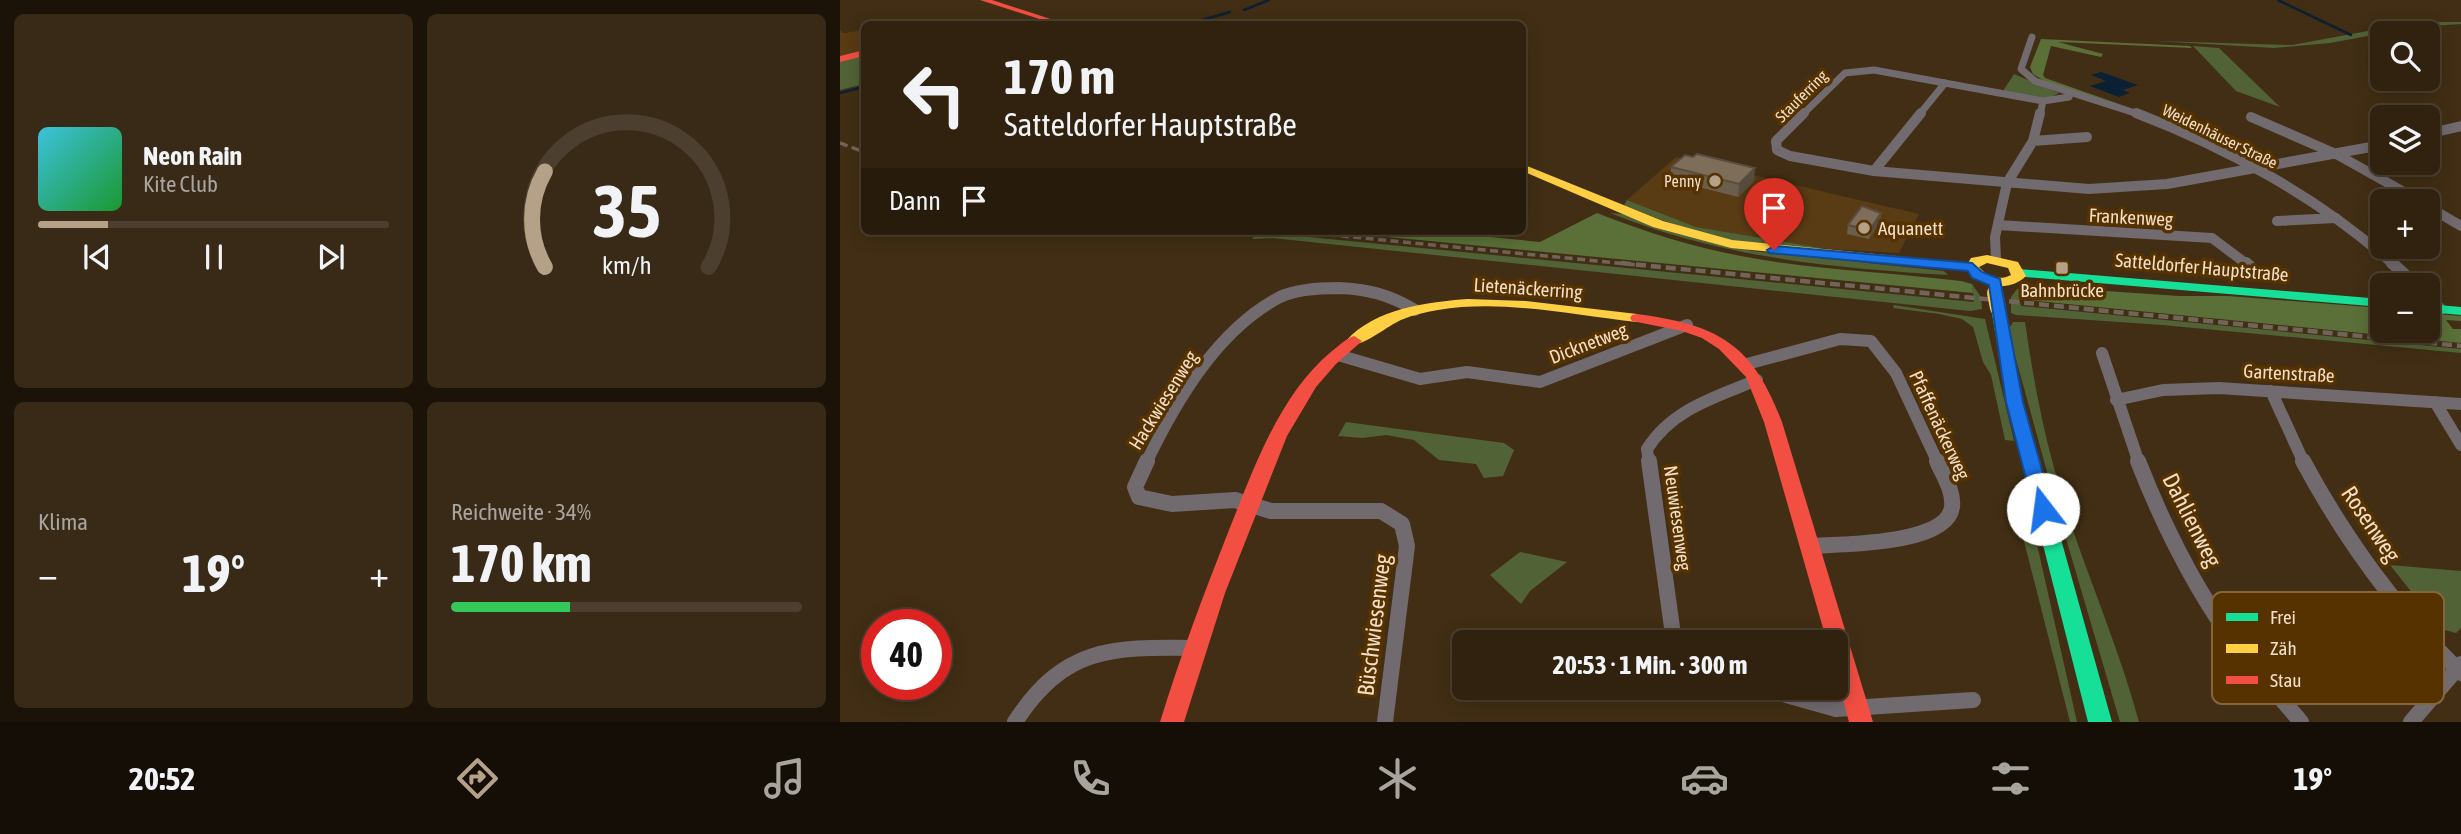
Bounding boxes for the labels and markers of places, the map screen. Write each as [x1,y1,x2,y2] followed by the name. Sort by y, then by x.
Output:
[1664,172,1701,191] place label: Penny
[1707,173,1723,189] marker: Penny
[1744,178,1804,250] pin
[1878,217,1943,239] place label: Aquanett
[1856,220,1872,236] marker: Aquanett
[2054,260,2070,276] marker: Bahnbrücke
[2020,279,2104,301] place label: Bahnbrücke

